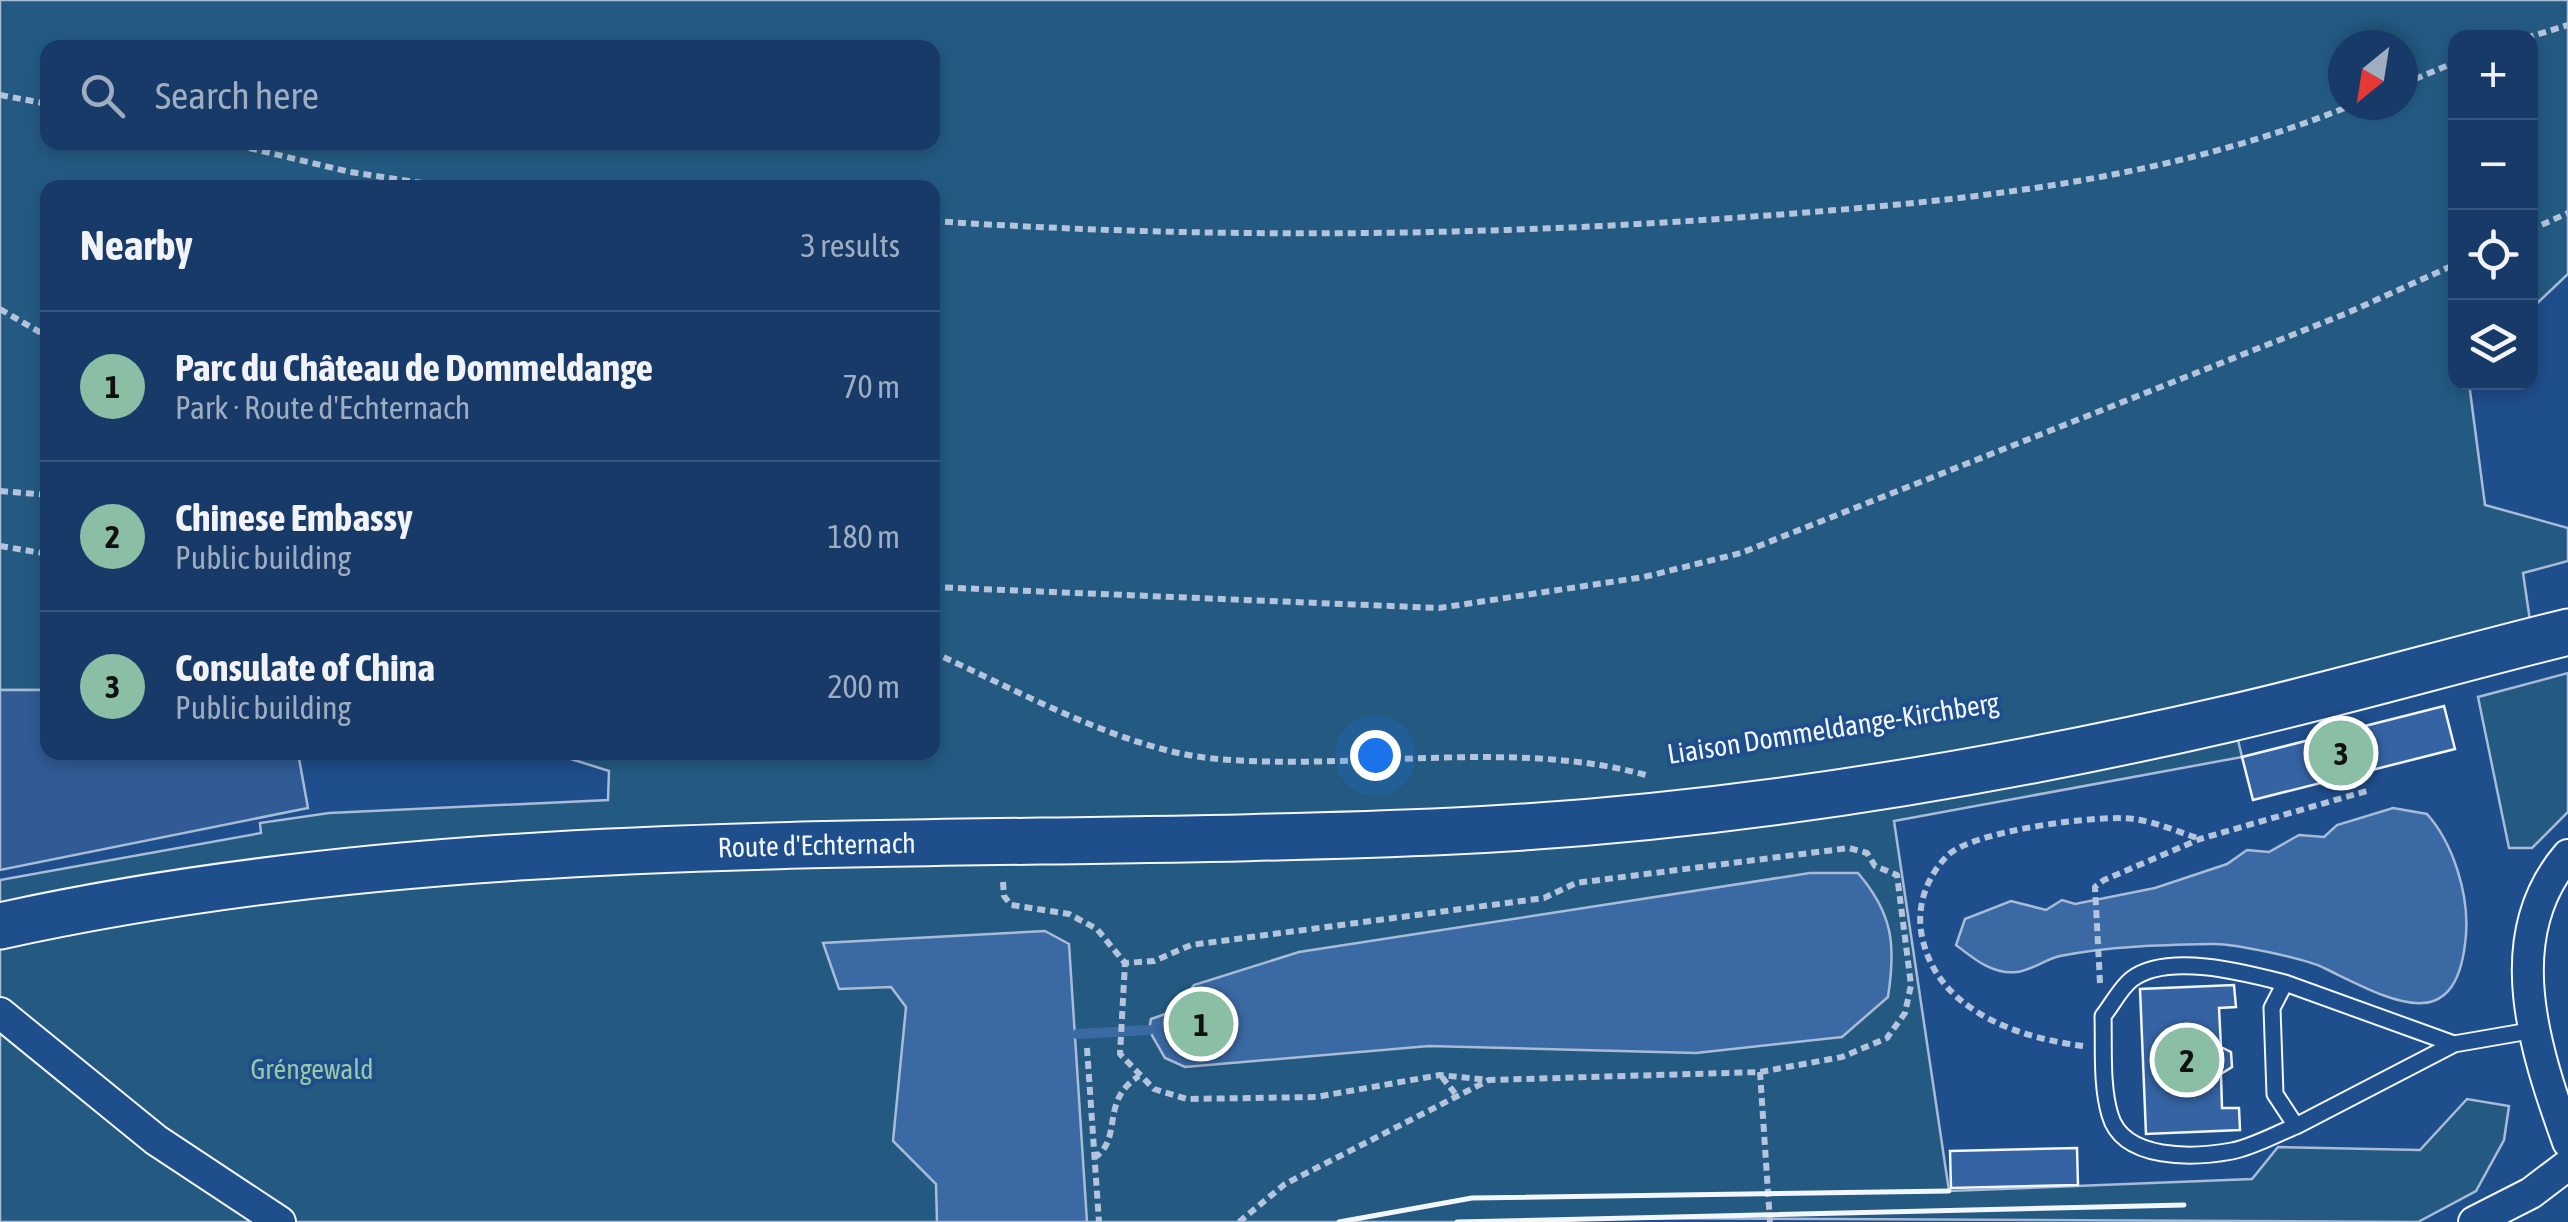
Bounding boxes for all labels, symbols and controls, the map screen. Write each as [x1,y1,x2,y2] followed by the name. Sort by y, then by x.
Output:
[2328,30,2418,120] north arrow
[2448,30,2538,390] map controls
[2448,30,2538,120] button: +
[40,40,940,150] search box
[75,68,130,123] icon: search
[155,74,319,117] text: Search here
[2448,120,2538,210] button: −
[2448,210,2538,300] button: locate
[80,221,193,269] text: Nearby
[801,227,900,264] text: 3 results
[2448,300,2538,390] button: layers
[175,346,653,389] text: Parc du Château de Dommeldange
[105,368,120,405] text: 1
[842,368,900,405] text: 70 m
[175,389,470,426] text: Park · Route d'Echternach
[175,496,413,539] text: Chinese Embassy
[105,518,120,555] text: 2
[827,518,900,555] text: 180 m
[175,539,351,576] text: Public building
[175,646,435,689] text: Consulate of China
[105,668,120,705] text: 3
[827,668,900,705] text: 200 m
[1665,686,2001,770] street label: Liaison Dommeldange-Kirchberg
[175,689,351,726] text: Public building
[2308,716,2374,790] pin: 3
[1350,730,1401,781] your location
[717,827,916,864] street label: Route d'Echternach
[1168,986,1234,1062] pin: 1
[2154,1022,2220,1098] pin: 2
[250,1053,374,1085] park label: Gréngewald

